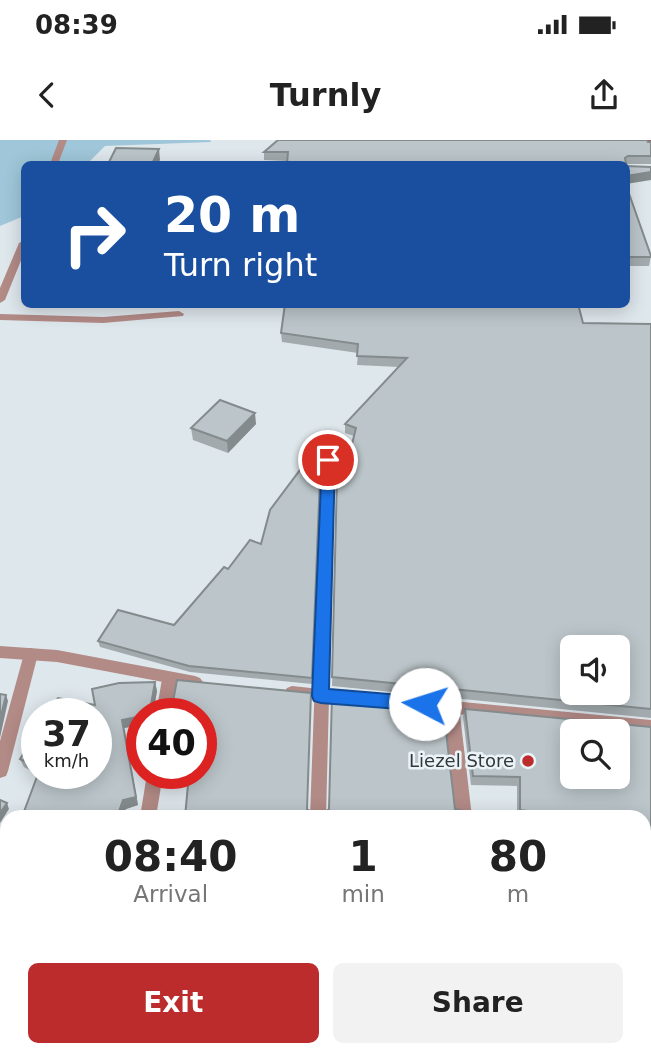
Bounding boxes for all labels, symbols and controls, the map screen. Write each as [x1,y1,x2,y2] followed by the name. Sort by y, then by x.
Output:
[35,10,118,40] text: 08:39
[28,76,66,114] icon: back
[270,76,381,114] text: Turnly
[585,76,623,114] icon: share
[164,187,300,244] text: 20 m
[49,189,140,280] icon: right
[164,246,317,284] text: Turn right
[298,430,358,490] pin
[309,441,347,479] icon: arrive
[560,635,630,789] map controls
[560,635,630,705] button: sound
[388,667,462,741] position arrow
[126,698,217,789] speed limit sign: 40
[42,714,91,754] text: 37
[560,719,630,789] button: search
[44,750,89,771] text: km/h
[409,750,514,771] place label: Liezel Store
[520,753,536,769] marker: Liezel Store
[104,832,238,881] text: 08:40
[348,832,378,881] text: 1
[489,832,547,881] text: 80
[133,881,208,907] text: Arrival
[341,881,385,907] text: min
[507,881,529,907] text: m
[28,963,319,1043] button: Exit
[333,963,623,1043] button: Share

